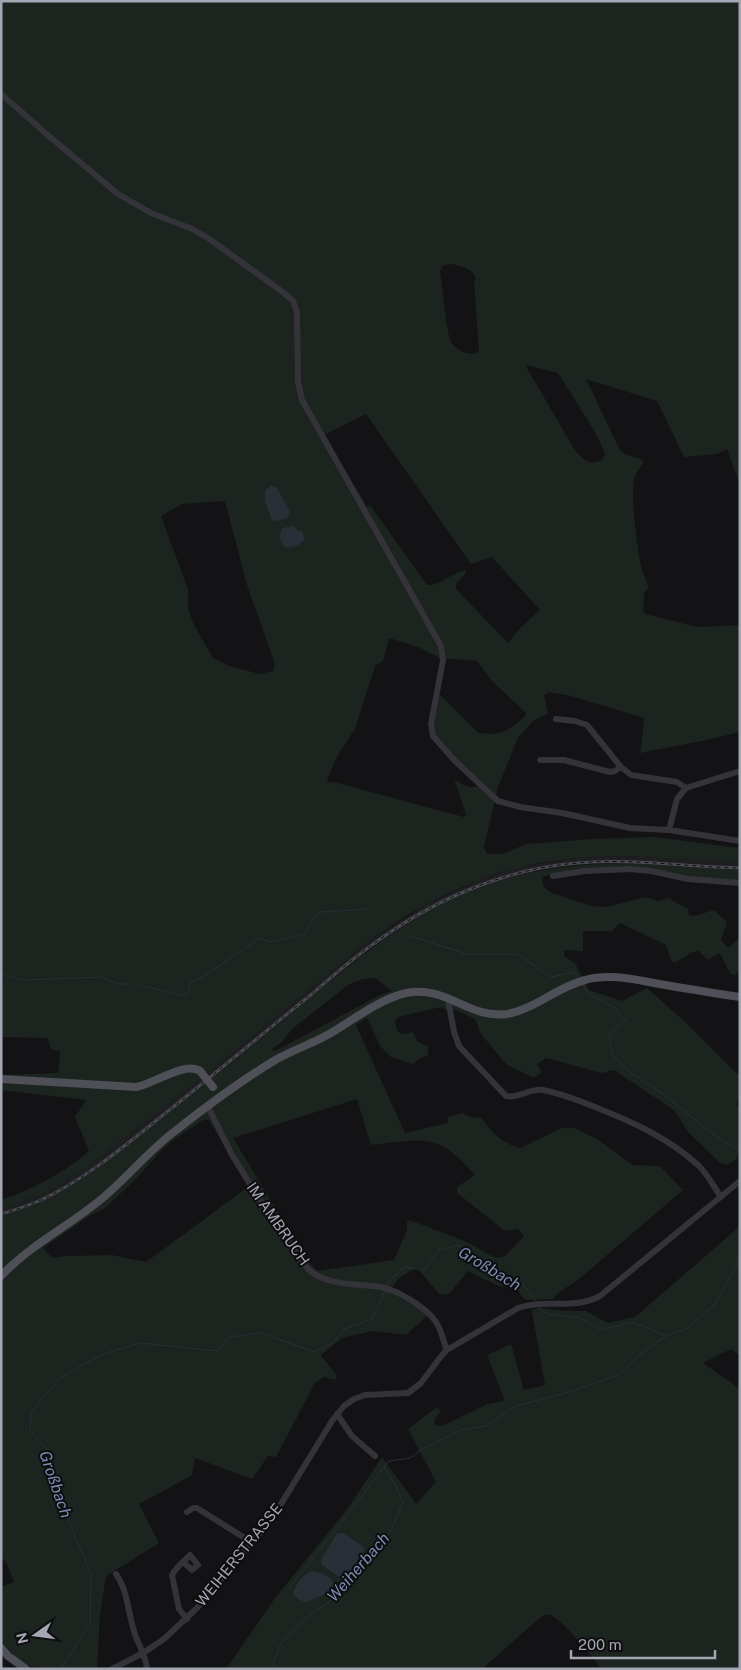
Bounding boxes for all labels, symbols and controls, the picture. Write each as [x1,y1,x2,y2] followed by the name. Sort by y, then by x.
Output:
[243,1179,313,1269] street label: IM AMBRUCH
[455,1242,525,1295] water label: Großbach
[35,1448,76,1520] water label: Großbach
[192,1500,285,1610] street label: WEIHERSTRASSE
[323,1529,394,1606] water label: Weiherbach
[10,1610,60,1660] north arrow
[571,1628,715,1660] scale bar
[13,1631,31,1645] text: N
[578,1636,622,1653] text: 200 m

